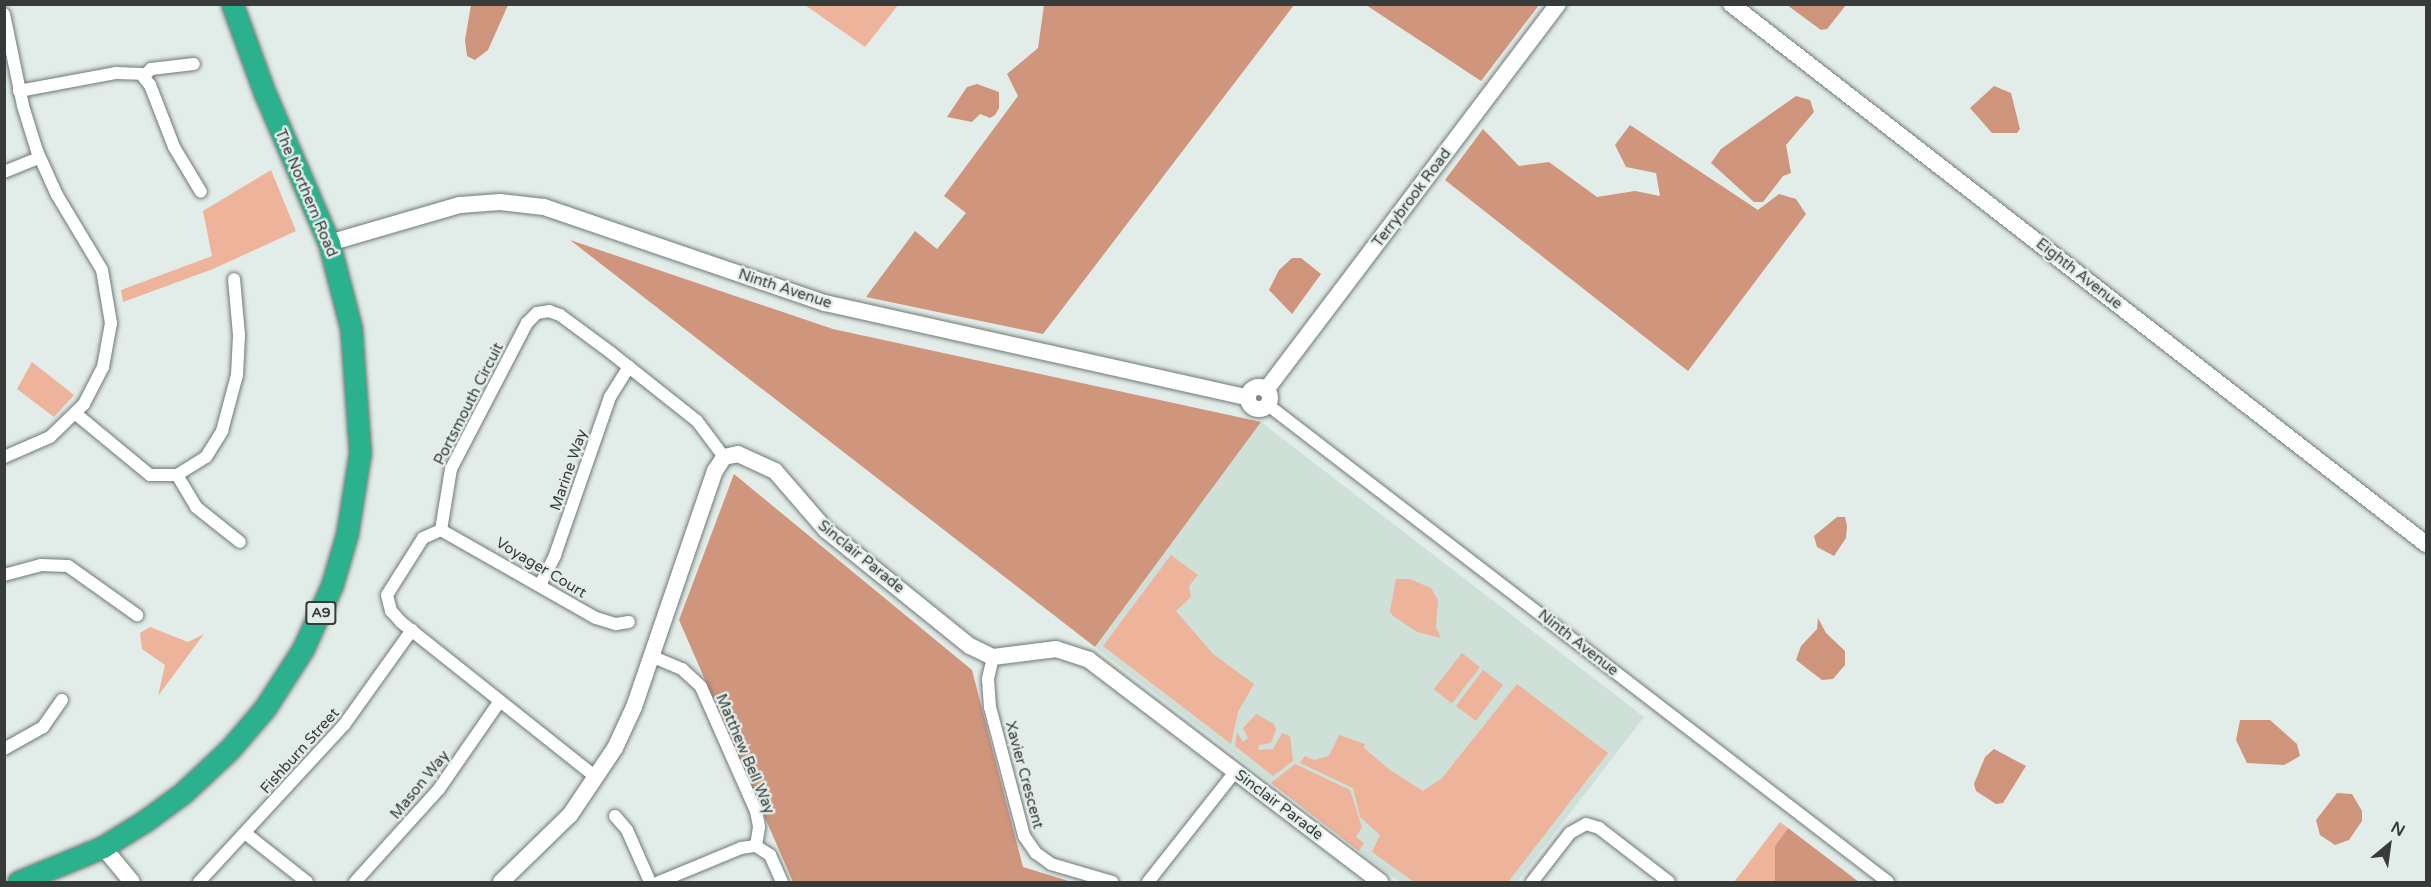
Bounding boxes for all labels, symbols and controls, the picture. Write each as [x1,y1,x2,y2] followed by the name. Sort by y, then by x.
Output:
[271,126,341,260] street label: The Northern Road
[1369,145,1455,251] street label: Terrybrook Road
[2032,235,2126,313] street label: Eighth Avenue
[736,265,834,313] street label: Ninth Avenue
[430,340,508,468] street label: Portsmouth Circuit
[547,427,591,513] street label: Marine Way
[814,517,908,597] street label: Sinclair Parade
[492,534,590,602] street label: Voyager Court
[304,602,338,624] road number: A9
[1534,606,1622,680] street label: Ninth Avenue
[712,691,778,817] street label: Matthew Bell Way
[257,704,343,798] street label: Fishburn Street
[1001,719,1047,831] street label: Xavier Crescent
[387,747,453,823] street label: Mason Way
[1231,766,1327,844] street label: Sinclair Parade
[2359,815,2419,875] north arrow
[2387,817,2408,841] text: N

